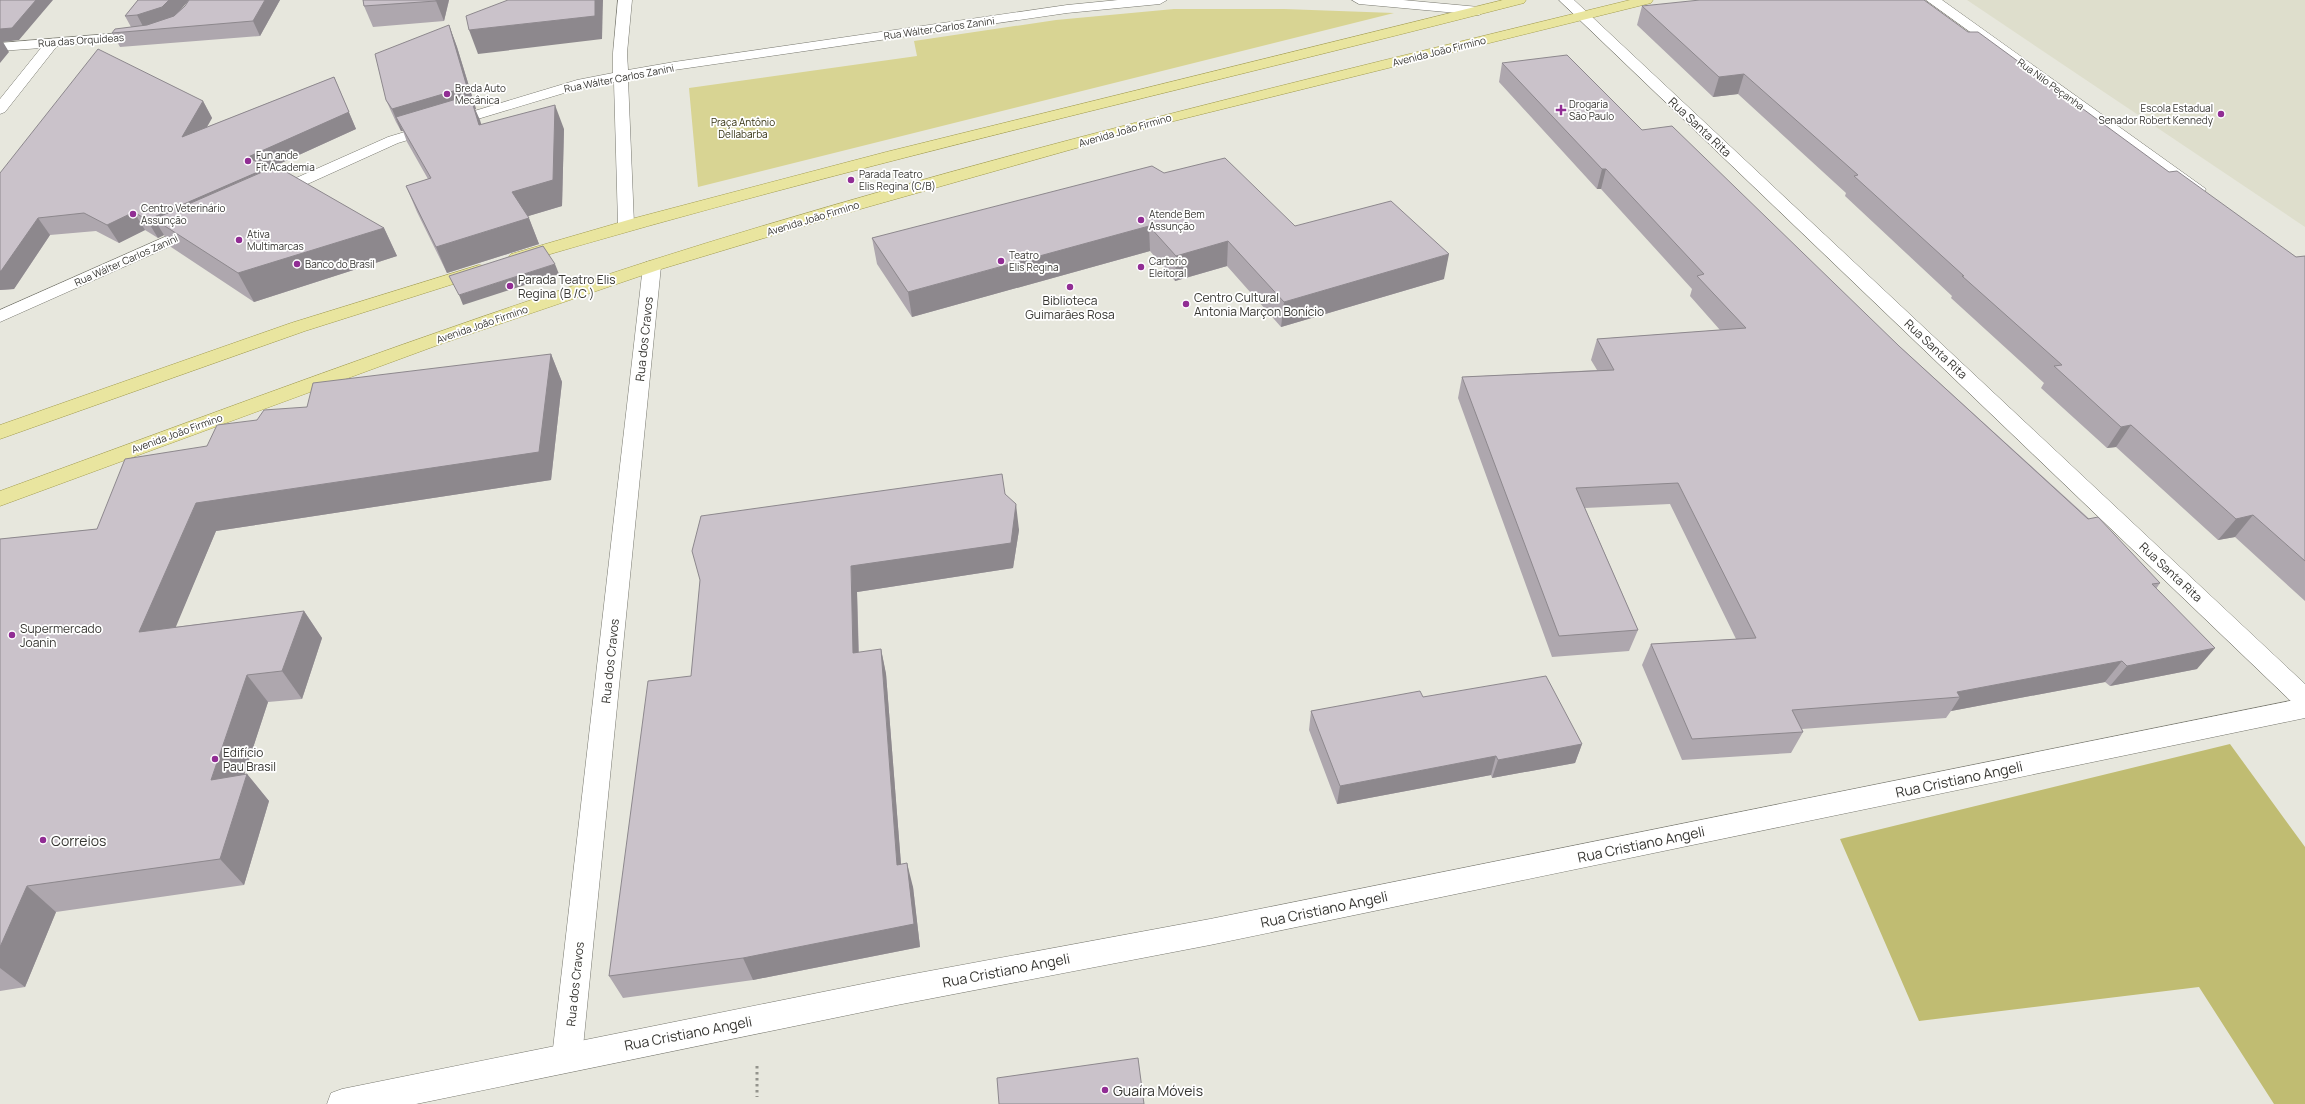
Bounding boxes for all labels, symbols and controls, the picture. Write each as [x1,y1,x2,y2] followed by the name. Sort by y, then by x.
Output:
[883,13,995,43] street label: Rua Wálter Carlos Zanini
[38,30,124,50] street label: Rua das Orquídeas
[1391,33,1487,69] street label: Avenida João Firmino
[2015,55,2087,113] street label: Rua Nilo Peçanha
[563,60,675,96] street label: Rua Wálter Carlos Zanini
[455,81,506,107] place label: Breda Auto Mecânica
[442,89,452,99] marker: Breda Auto Mecânica
[1665,93,1735,161] street label: Rua Santa Rita
[1569,97,1614,123] place label: Drogaria São Paulo
[2098,101,2214,127] place label: Escola Estadual Senador Robert Kennedy
[1556,105,1566,115] marker: Drogaria São Paulo
[2216,109,2226,119] marker: Escola Estadual Senador Robert Kennedy
[1077,110,1173,150] street label: Avenida João Firmino
[711,115,775,141] park label: Praça Antônio Dellabarba
[256,148,315,174] place label: Fun ande Fit Academia
[243,156,253,166] marker: Fun ande Fit Academia
[859,167,936,193] place label: Parada Teatro Elis Regina (C/B)
[846,175,856,185] marker: Parada Teatro Elis Regina (C/B)
[765,197,861,239] street label: Avenida João Firmino
[141,201,226,227] place label: Centro Veterinário Assunção
[1149,207,1205,233] place label: Atende Bem Assunção
[128,209,138,219] marker: Centro Veterinário Assunção
[1136,215,1146,225] marker: Atende Bem Assunção
[247,227,304,253] place label: Ativa Multimarcas
[72,231,180,289] street label: Rua Wálter Carlos Zanini
[234,235,244,245] marker: Ativa Multimarcas
[1009,248,1059,274] place label: Teatro Elis Regina
[1149,254,1187,280] place label: Cartorio Eleitoral
[996,256,1006,266] marker: Teatro Elis Regina
[305,257,375,271] place label: Banco do Brasil
[292,259,302,269] marker: Banco do Brasil
[1136,262,1146,272] marker: Cartorio Eleitoral
[518,271,616,302] place label: Parada Teatro Elis Regina (B /C )
[505,281,515,291] marker: Parada Teatro Elis Regina (B /C )
[1065,282,1075,292] marker: Biblioteca Guimarães Rosa
[1194,289,1324,320] place label: Centro Cultural Antonia Marçon Bonício
[1025,292,1115,323] place label: Biblioteca Guimarães Rosa
[631,296,657,382] street label: Rua dos Cravos
[1181,299,1191,309] marker: Centro Cultural Antonia Marçon Bonício
[434,302,530,346] street label: Avenida João Firmino
[1901,315,1971,383] street label: Rua Santa Rita
[130,410,225,456] street label: Avenida João Firmino
[2136,538,2206,606] street label: Rua Santa Rita
[597,618,623,704] street label: Rua dos Cravos
[20,620,102,651] place label: Supermercado Joanin
[7,630,17,640] marker: Supermercado Joanin
[223,744,276,775] place label: Edifício Pau Brasil
[210,754,220,764] marker: Edifício Pau Brasil
[1894,756,2024,802] street label: Rua Cristiano Angeli
[1576,821,1706,867] street label: Rua Cristiano Angeli
[51,831,106,850] place label: Correios
[38,835,48,845] marker: Correios
[1259,886,1389,932] street label: Rua Cristiano Angeli
[562,941,588,1027] street label: Rua dos Cravos
[941,948,1071,992] street label: Rua Cristiano Angeli
[623,1011,753,1055] street label: Rua Cristiano Angeli
[1113,1081,1203,1100] place label: Guaíra Móveis
[1100,1085,1110,1095] marker: Guaíra Móveis

